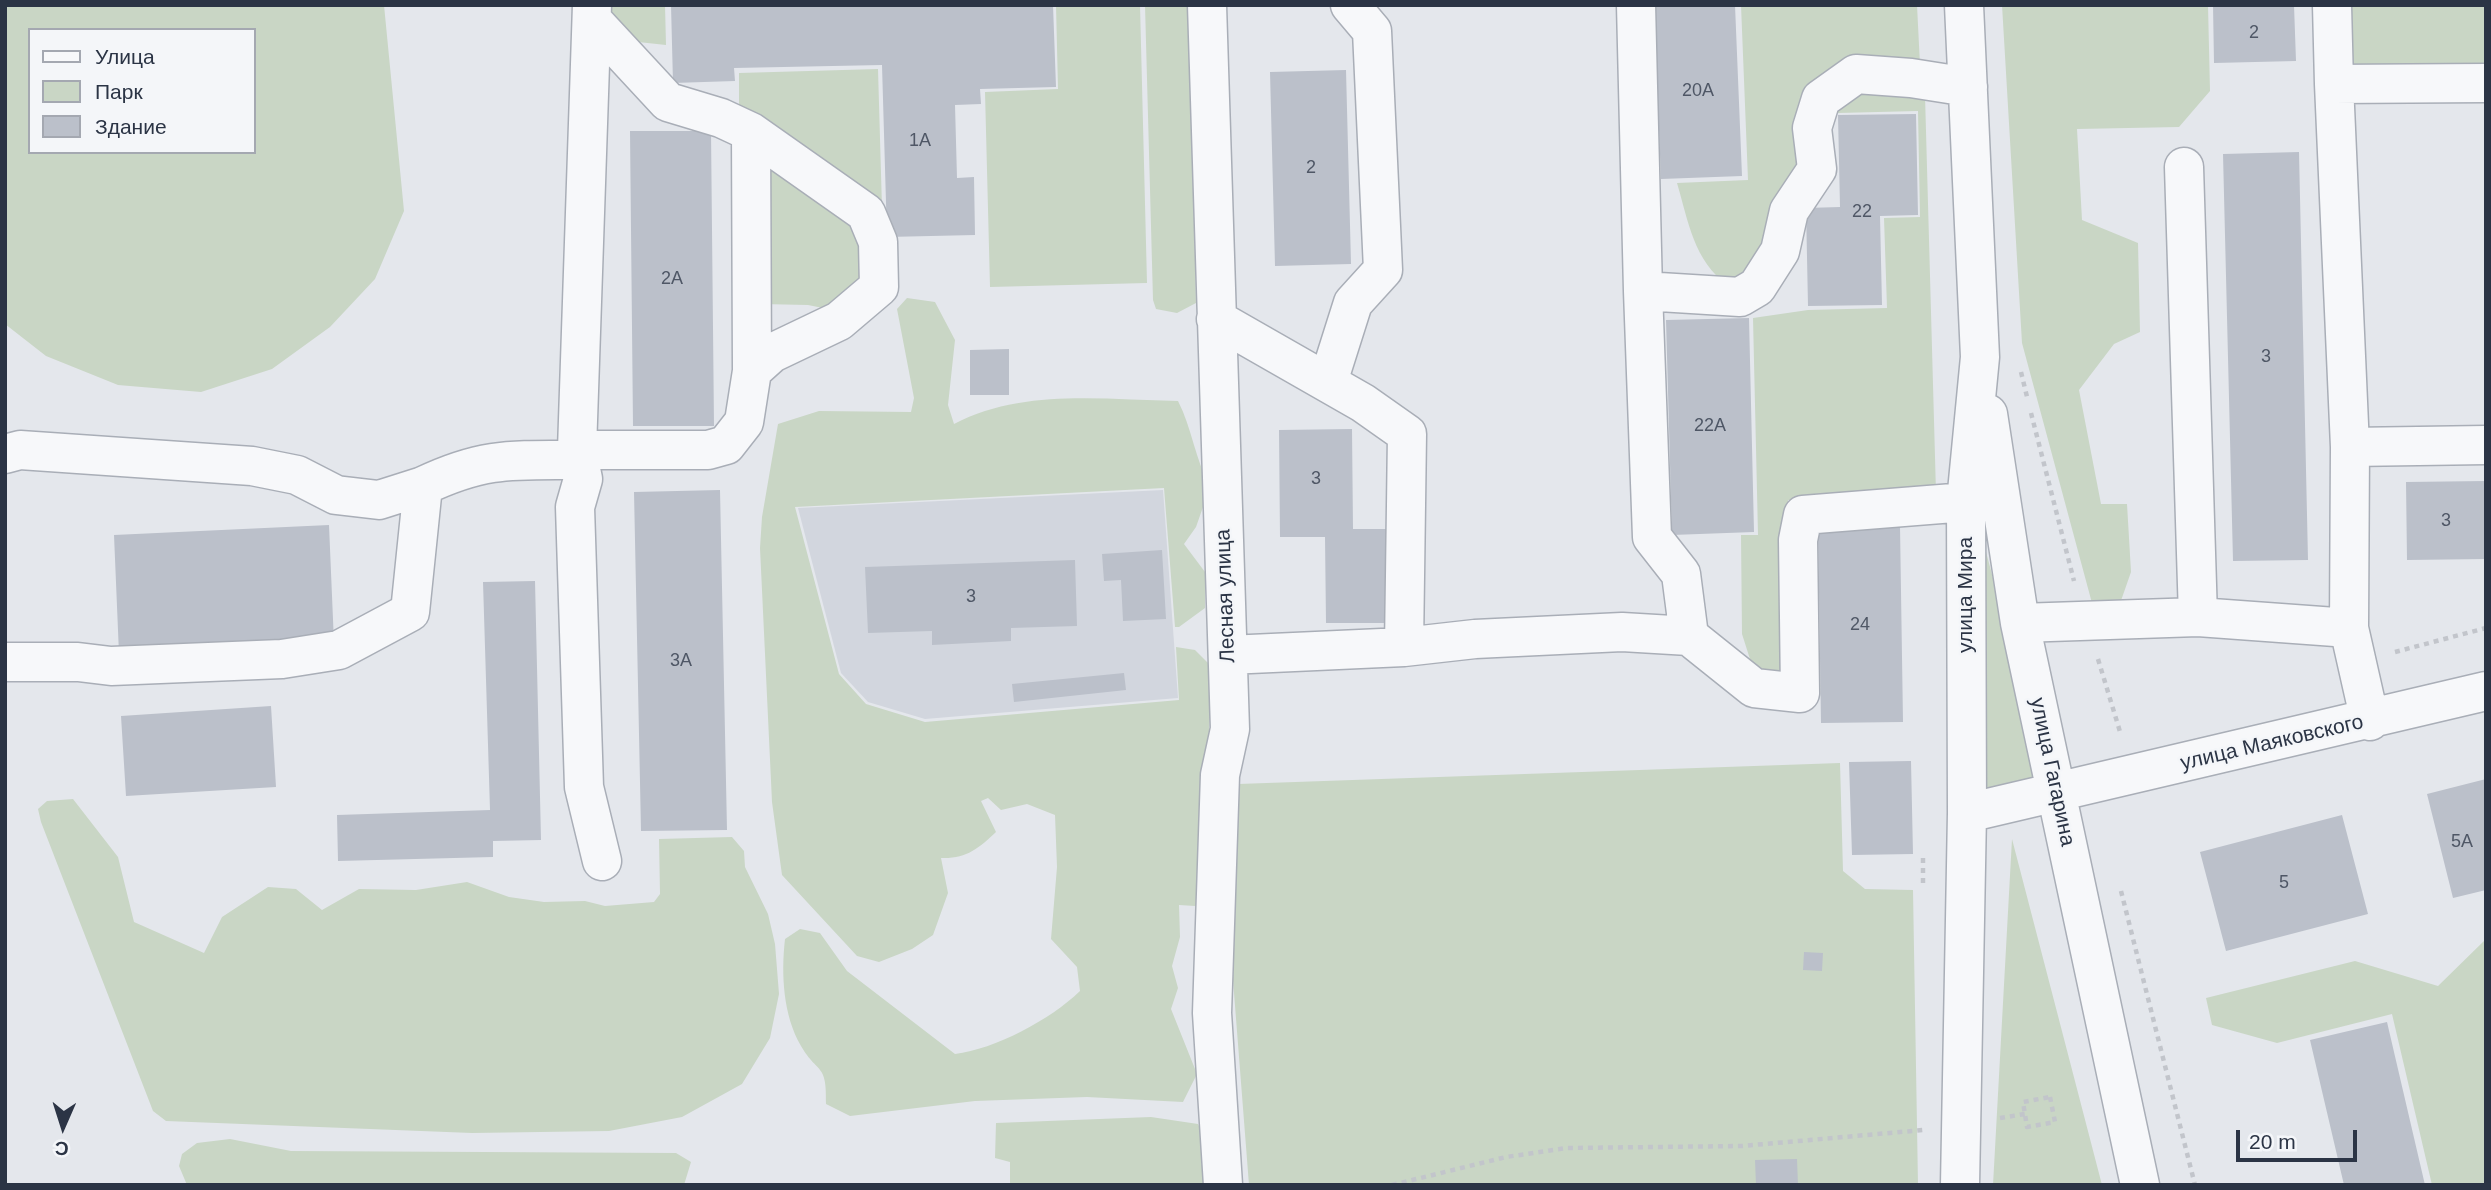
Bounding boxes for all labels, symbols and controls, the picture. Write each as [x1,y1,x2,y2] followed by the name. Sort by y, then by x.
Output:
[2249,22,2259,44] house number: 2
[28,28,256,154] legend
[95,45,155,68] text: Улица
[95,80,143,103] text: Парк
[1682,80,1714,102] house number: 20А
[95,115,167,138] text: Здание
[909,130,931,152] house number: 1А
[1306,157,1316,179] house number: 2
[1852,201,1872,223] house number: 22
[661,268,683,290] house number: 2А
[2261,346,2271,368] house number: 3
[1694,415,1726,437] house number: 22А
[1311,468,1321,490] house number: 3
[2441,510,2451,532] house number: 3
[1211,529,1241,663] street label: Лесная улица
[1953,537,1979,653] street label: улица Мира
[966,586,976,608] house number: 3
[1850,614,1870,636] house number: 24
[670,650,692,672] house number: 3А
[2024,696,2080,848] street label: улица Гагарина
[2178,710,2366,776] street label: улица Маяковского
[2451,831,2473,853] house number: 5А
[2279,872,2289,894] house number: 5
[28,1092,98,1162] north arrow
[2239,1116,2360,1160] scale bar
[2249,1130,2296,1153] text: 20 m
[54,1138,69,1159] text: С

